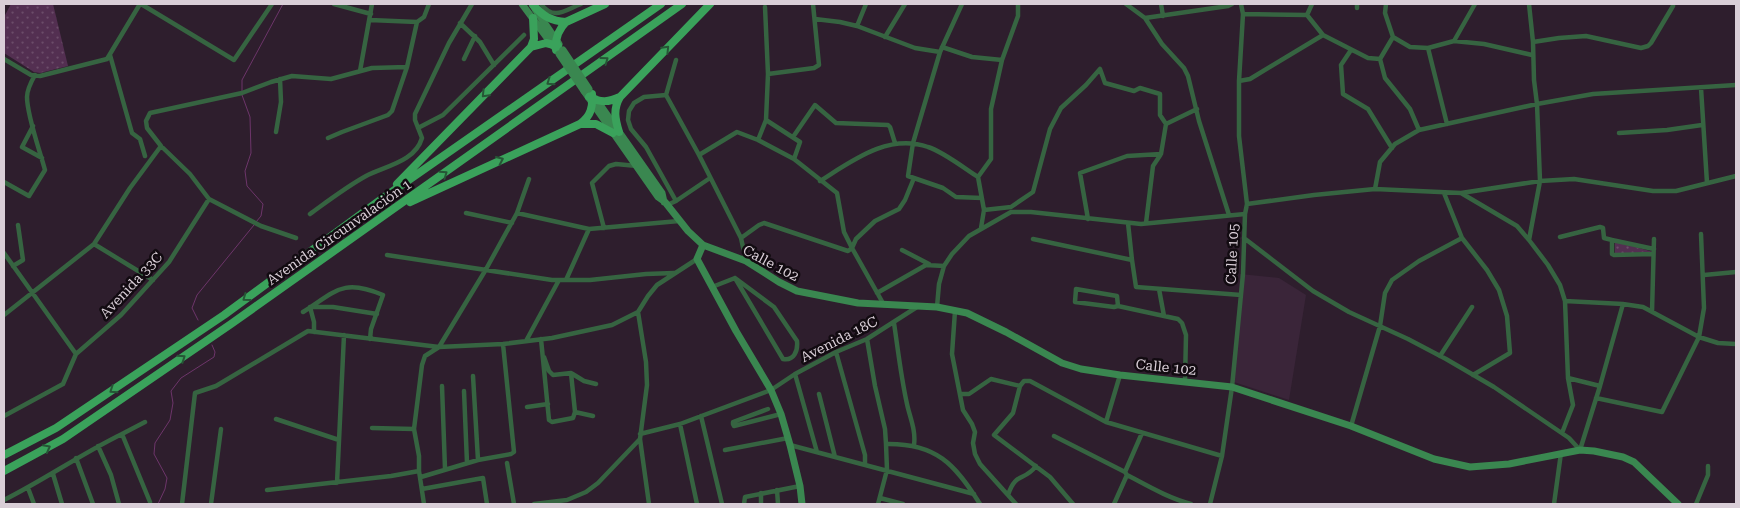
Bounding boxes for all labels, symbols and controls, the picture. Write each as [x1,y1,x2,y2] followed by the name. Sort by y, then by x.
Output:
[660,46,669,55] one-way arrow
[599,57,608,65] one-way arrow
[546,76,556,85] one-way arrow
[482,88,491,97] one-way arrow
[495,156,504,167] one-way arrow
[438,171,447,180] one-way arrow
[264,176,414,288] street label: Avenida Circunvalación 1
[1222,223,1242,285] street label: Calle 105
[740,242,802,284] street label: Calle 102
[96,249,166,321] street label: Avenida 33C
[242,292,252,301] one-way arrow
[798,313,880,365] street label: Avenida 18C
[176,355,185,364] one-way arrow
[1135,356,1197,378] street label: Calle 102
[109,384,118,393] one-way arrow
[41,444,50,454] one-way arrow

